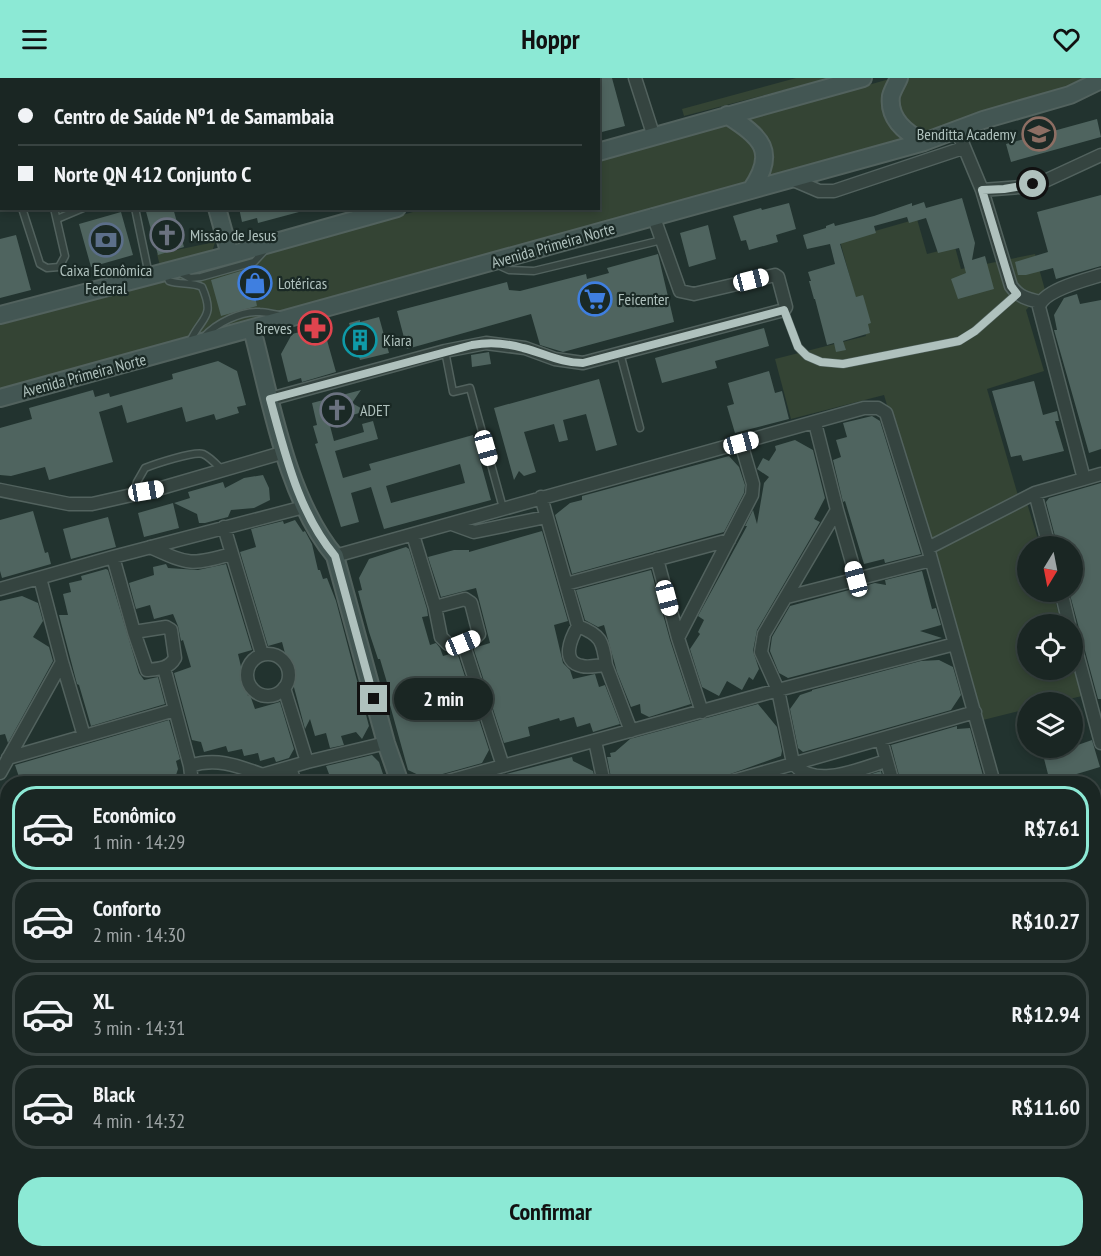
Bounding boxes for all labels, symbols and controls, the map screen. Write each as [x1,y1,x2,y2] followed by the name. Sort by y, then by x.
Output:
[521,22,580,56] text: Hoppr
[18,23,51,56] icon: menu
[1050,23,1083,56] icon: heart
[54,102,334,130] text: Centro de Saúde Nº1 de Samambaia
[1021,116,1057,152] school or university icon: Benditta Academy
[917,124,1016,144] place label: Benditta Academy
[54,160,251,188] text: Norte QN 412 Conjunto C
[1019,170,1046,197] route start
[149,217,185,253] church icon: Missão de Jesus
[489,218,617,272] street label: Avenida Primeira Norte
[88,222,124,258] bank icon: Caixa Econômica Federal
[190,225,276,245] place label: Missão de Jesus
[60,260,152,298] place label: Caixa Econômica Federal
[237,265,273,301] shop icon: Lotéricas
[731,267,771,293] car
[278,273,327,293] place label: Lotéricas
[577,281,613,317] supermarket icon: Feicenter
[618,289,670,309] place label: Feicenter
[297,310,333,346] pharmacy icon: Breves
[256,318,292,338] place label: Breves
[342,322,378,358] building icon: Kiara
[383,330,412,350] place label: Kiara
[20,349,148,401] street label: Avenida Primeira Norte
[319,392,355,428] church icon: ADET
[360,400,390,420] place label: ADET
[472,428,500,468] car
[721,430,761,456] car
[127,479,165,503] car
[1017,536,1083,602] north arrow
[1017,536,1083,758] map controls
[843,559,869,599] car
[654,578,680,618] car
[1017,614,1083,680] button: locate
[443,628,483,658] car
[395,678,494,720] callout: 2 min
[360,685,387,712] route end
[423,686,464,712] text: 2 min
[1017,692,1083,758] button: layers
[21,801,75,855] icon: car
[93,801,176,829] text: Econômico
[1024,814,1080,842] text: R$7.61
[93,829,185,855] text: 1 min · 14:29
[21,894,75,948] icon: car
[93,894,161,922] text: Conforto
[1012,907,1080,935] text: R$10.27
[93,922,185,948] text: 2 min · 14:30
[21,987,75,1041] icon: car
[93,987,114,1015] text: XL
[1012,1000,1080,1028] text: R$12.94
[93,1015,185,1041] text: 3 min · 14:31
[21,1080,75,1134] icon: car
[93,1080,135,1108] text: Black
[1012,1093,1080,1121] text: R$11.60
[93,1108,185,1134] text: 4 min · 14:32
[18,1177,1083,1246] button: Confirmar

